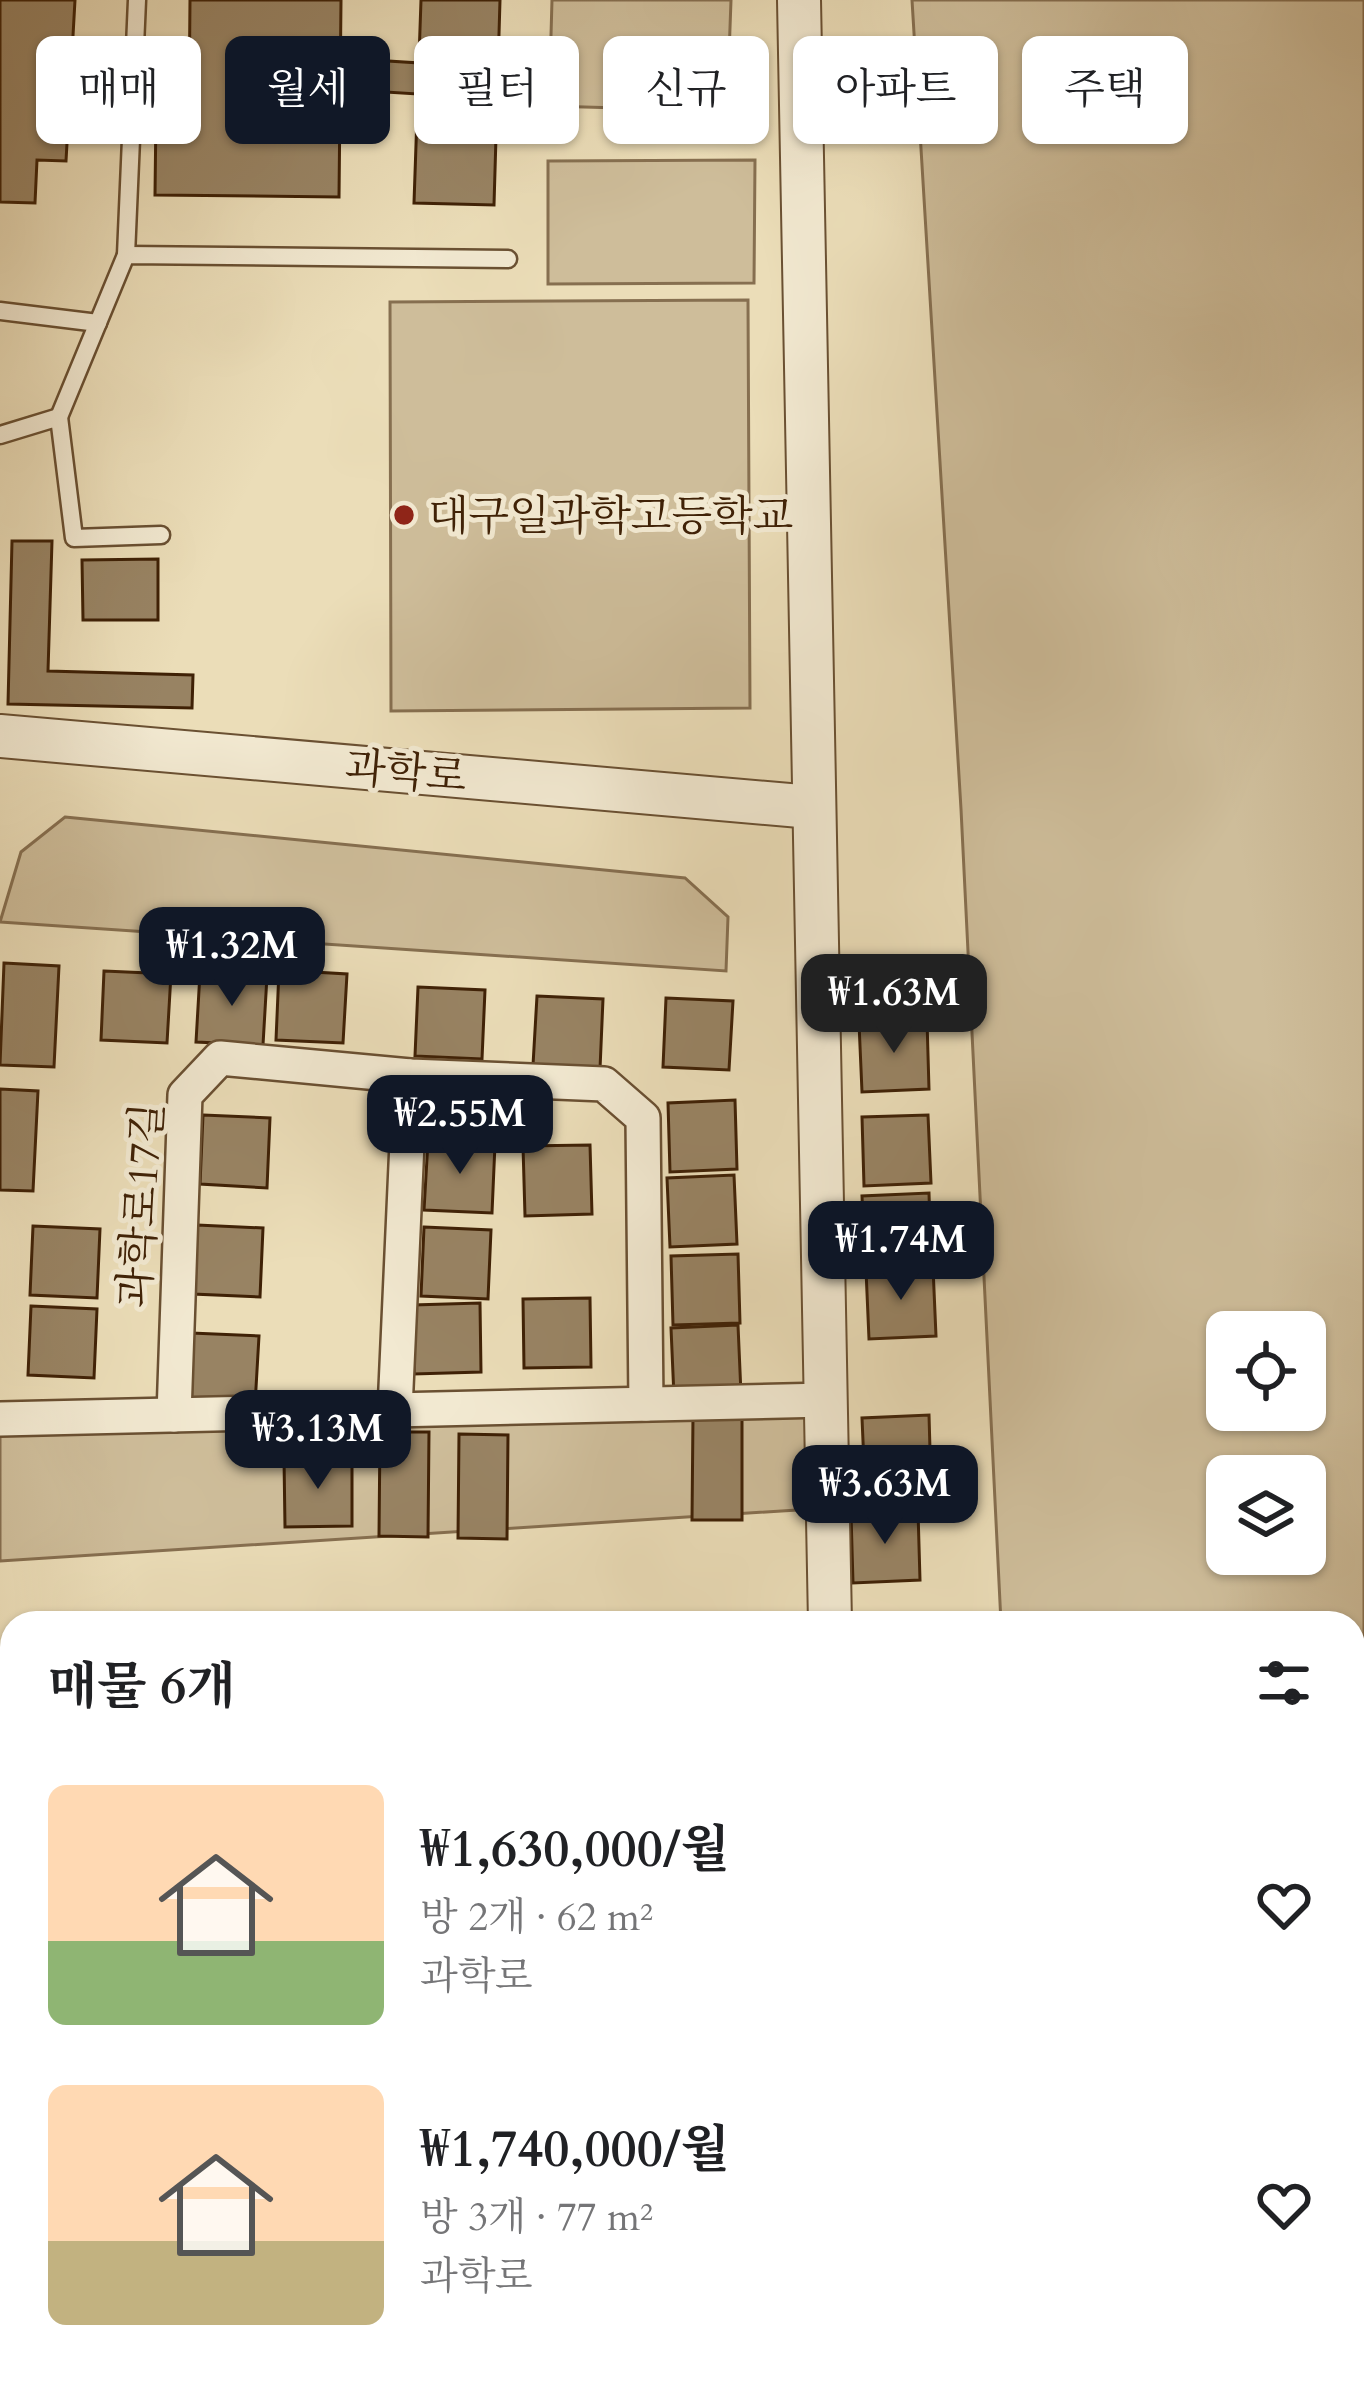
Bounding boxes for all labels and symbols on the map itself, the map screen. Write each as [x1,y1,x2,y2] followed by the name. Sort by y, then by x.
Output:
[428,488,793,545] place label: 대구일과학고등학교
[391,502,417,528] marker: 대구일과학고등학교
[343,739,469,806] street label: 과학로
[134,907,330,1009] pin: ₩1.32M
[796,954,992,1056] pin: ₩1.63M
[362,1075,558,1177] pin: ₩2.55M
[106,1101,177,1310] street label: 과학로17길
[803,1201,999,1303] pin: ₩1.74M
[220,1390,416,1492] pin: ₩3.13M
[787,1445,983,1547] pin: ₩3.63M

